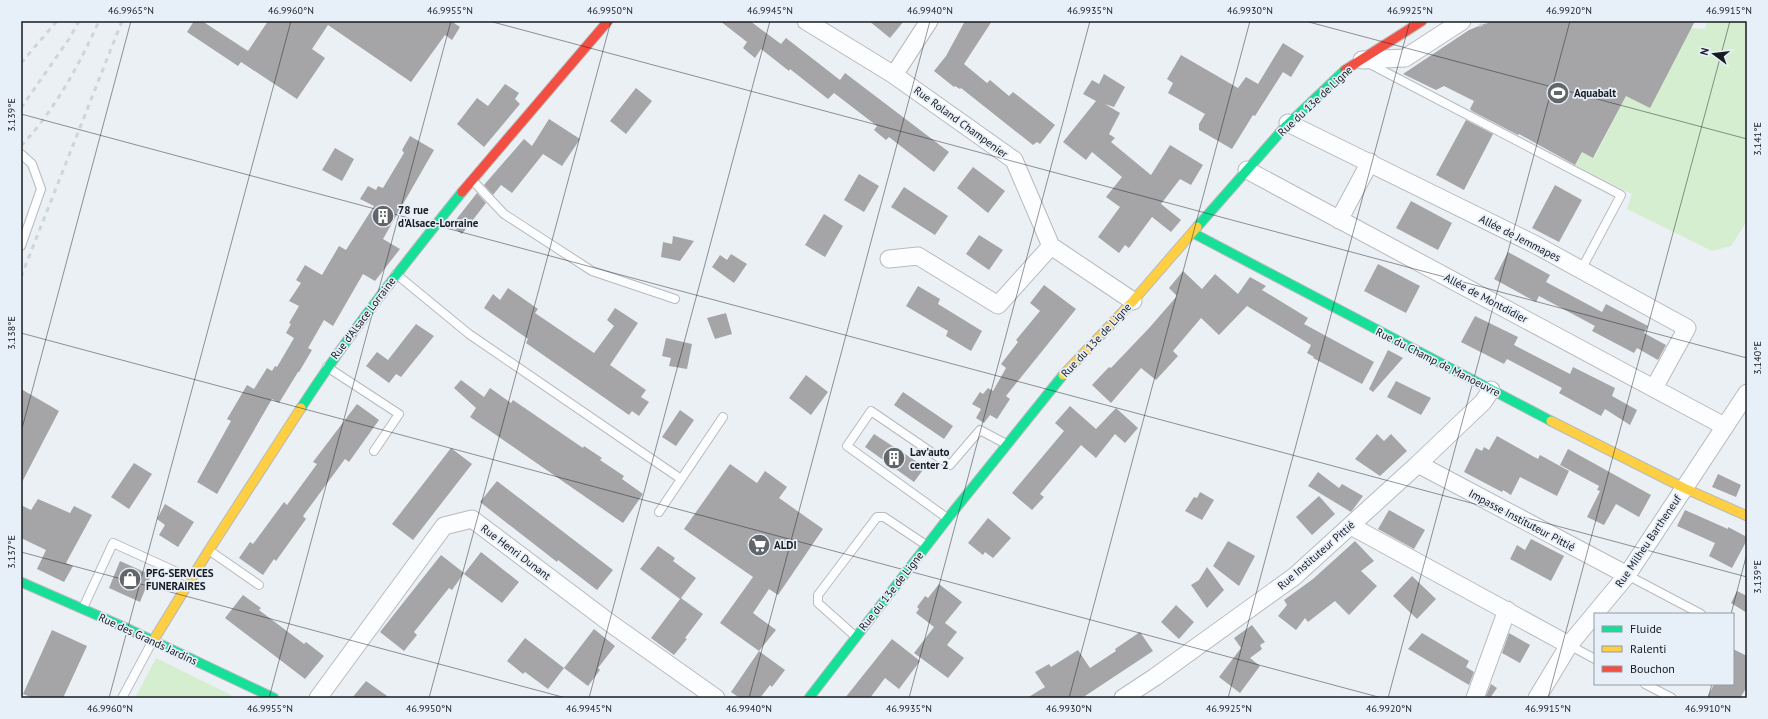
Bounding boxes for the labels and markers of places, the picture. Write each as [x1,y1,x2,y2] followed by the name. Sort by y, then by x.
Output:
[1545,80,1571,106] sports icon: Aquabalt
[1574,86,1616,100] place label: Aquabalt
[370,203,396,229] building icon: 78 rue d'Alsace-Lorraine
[398,203,479,230] place label: 78 rue d'Alsace-Lorraine
[881,445,907,471] building icon: Lav'auto center 2
[910,445,950,472] place label: Lav'auto center 2
[746,532,772,558] supermarket icon: ALDI
[774,538,797,552] place label: ALDI
[117,566,143,592] shop icon: PFG-SERVICES FUNERAIRES
[146,566,214,593] place label: PFG-SERVICES FUNERAIRES

